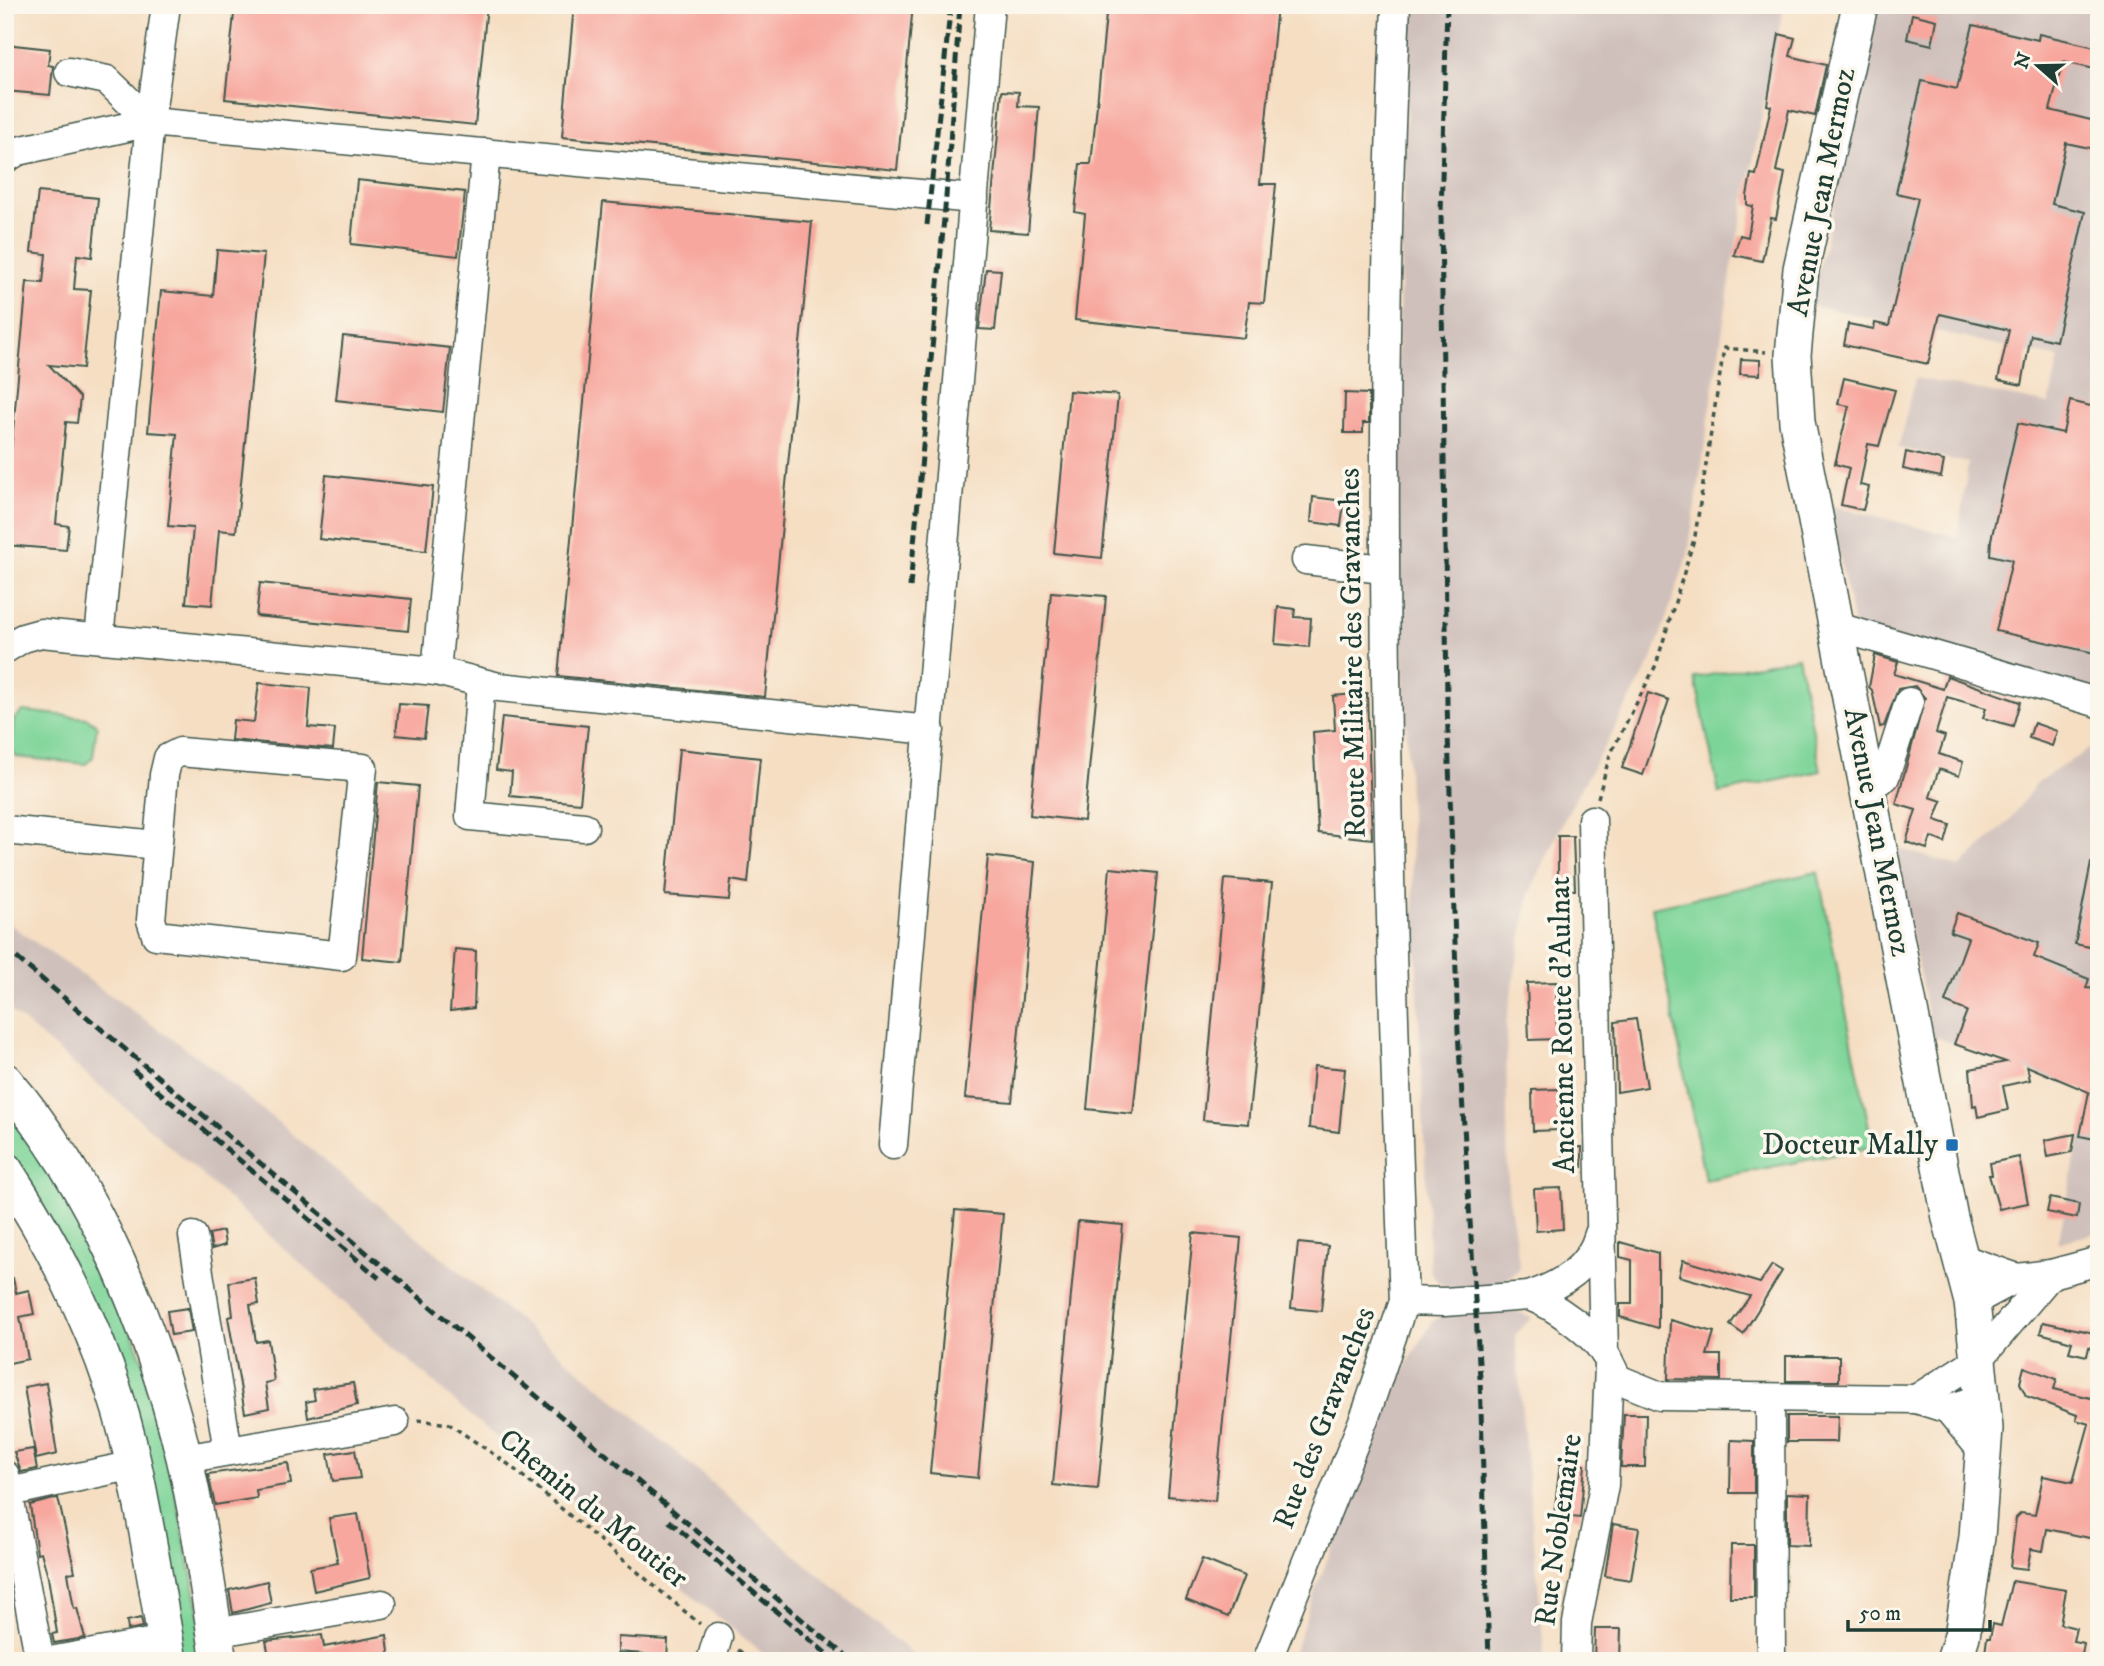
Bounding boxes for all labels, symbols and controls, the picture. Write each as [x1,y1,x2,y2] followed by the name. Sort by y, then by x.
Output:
[2002,32,2072,102] north arrow
[2010,49,2037,72] text: N
[1780,65,1864,319] street label: Avenue Jean Mermoz
[1331,468,1375,838] street label: Route Militaire des Gravanches
[1835,705,1919,959] street label: Avenue Jean Mermoz
[1542,876,1584,1174] street label: Ancienne Route d'Aulnat
[1762,1127,1939,1164] place label: Docteur Mally
[1944,1137,1960,1153] marker: Docteur Mally
[1266,1302,1384,1534] street label: Rue des Gravanches
[491,1421,695,1597] street label: Chemin du Moutier
[1527,1431,1591,1629] street label: Rue Noblemaire
[1848,1589,1990,1633] scale bar
[1859,1601,1901,1627] text: 50 m

